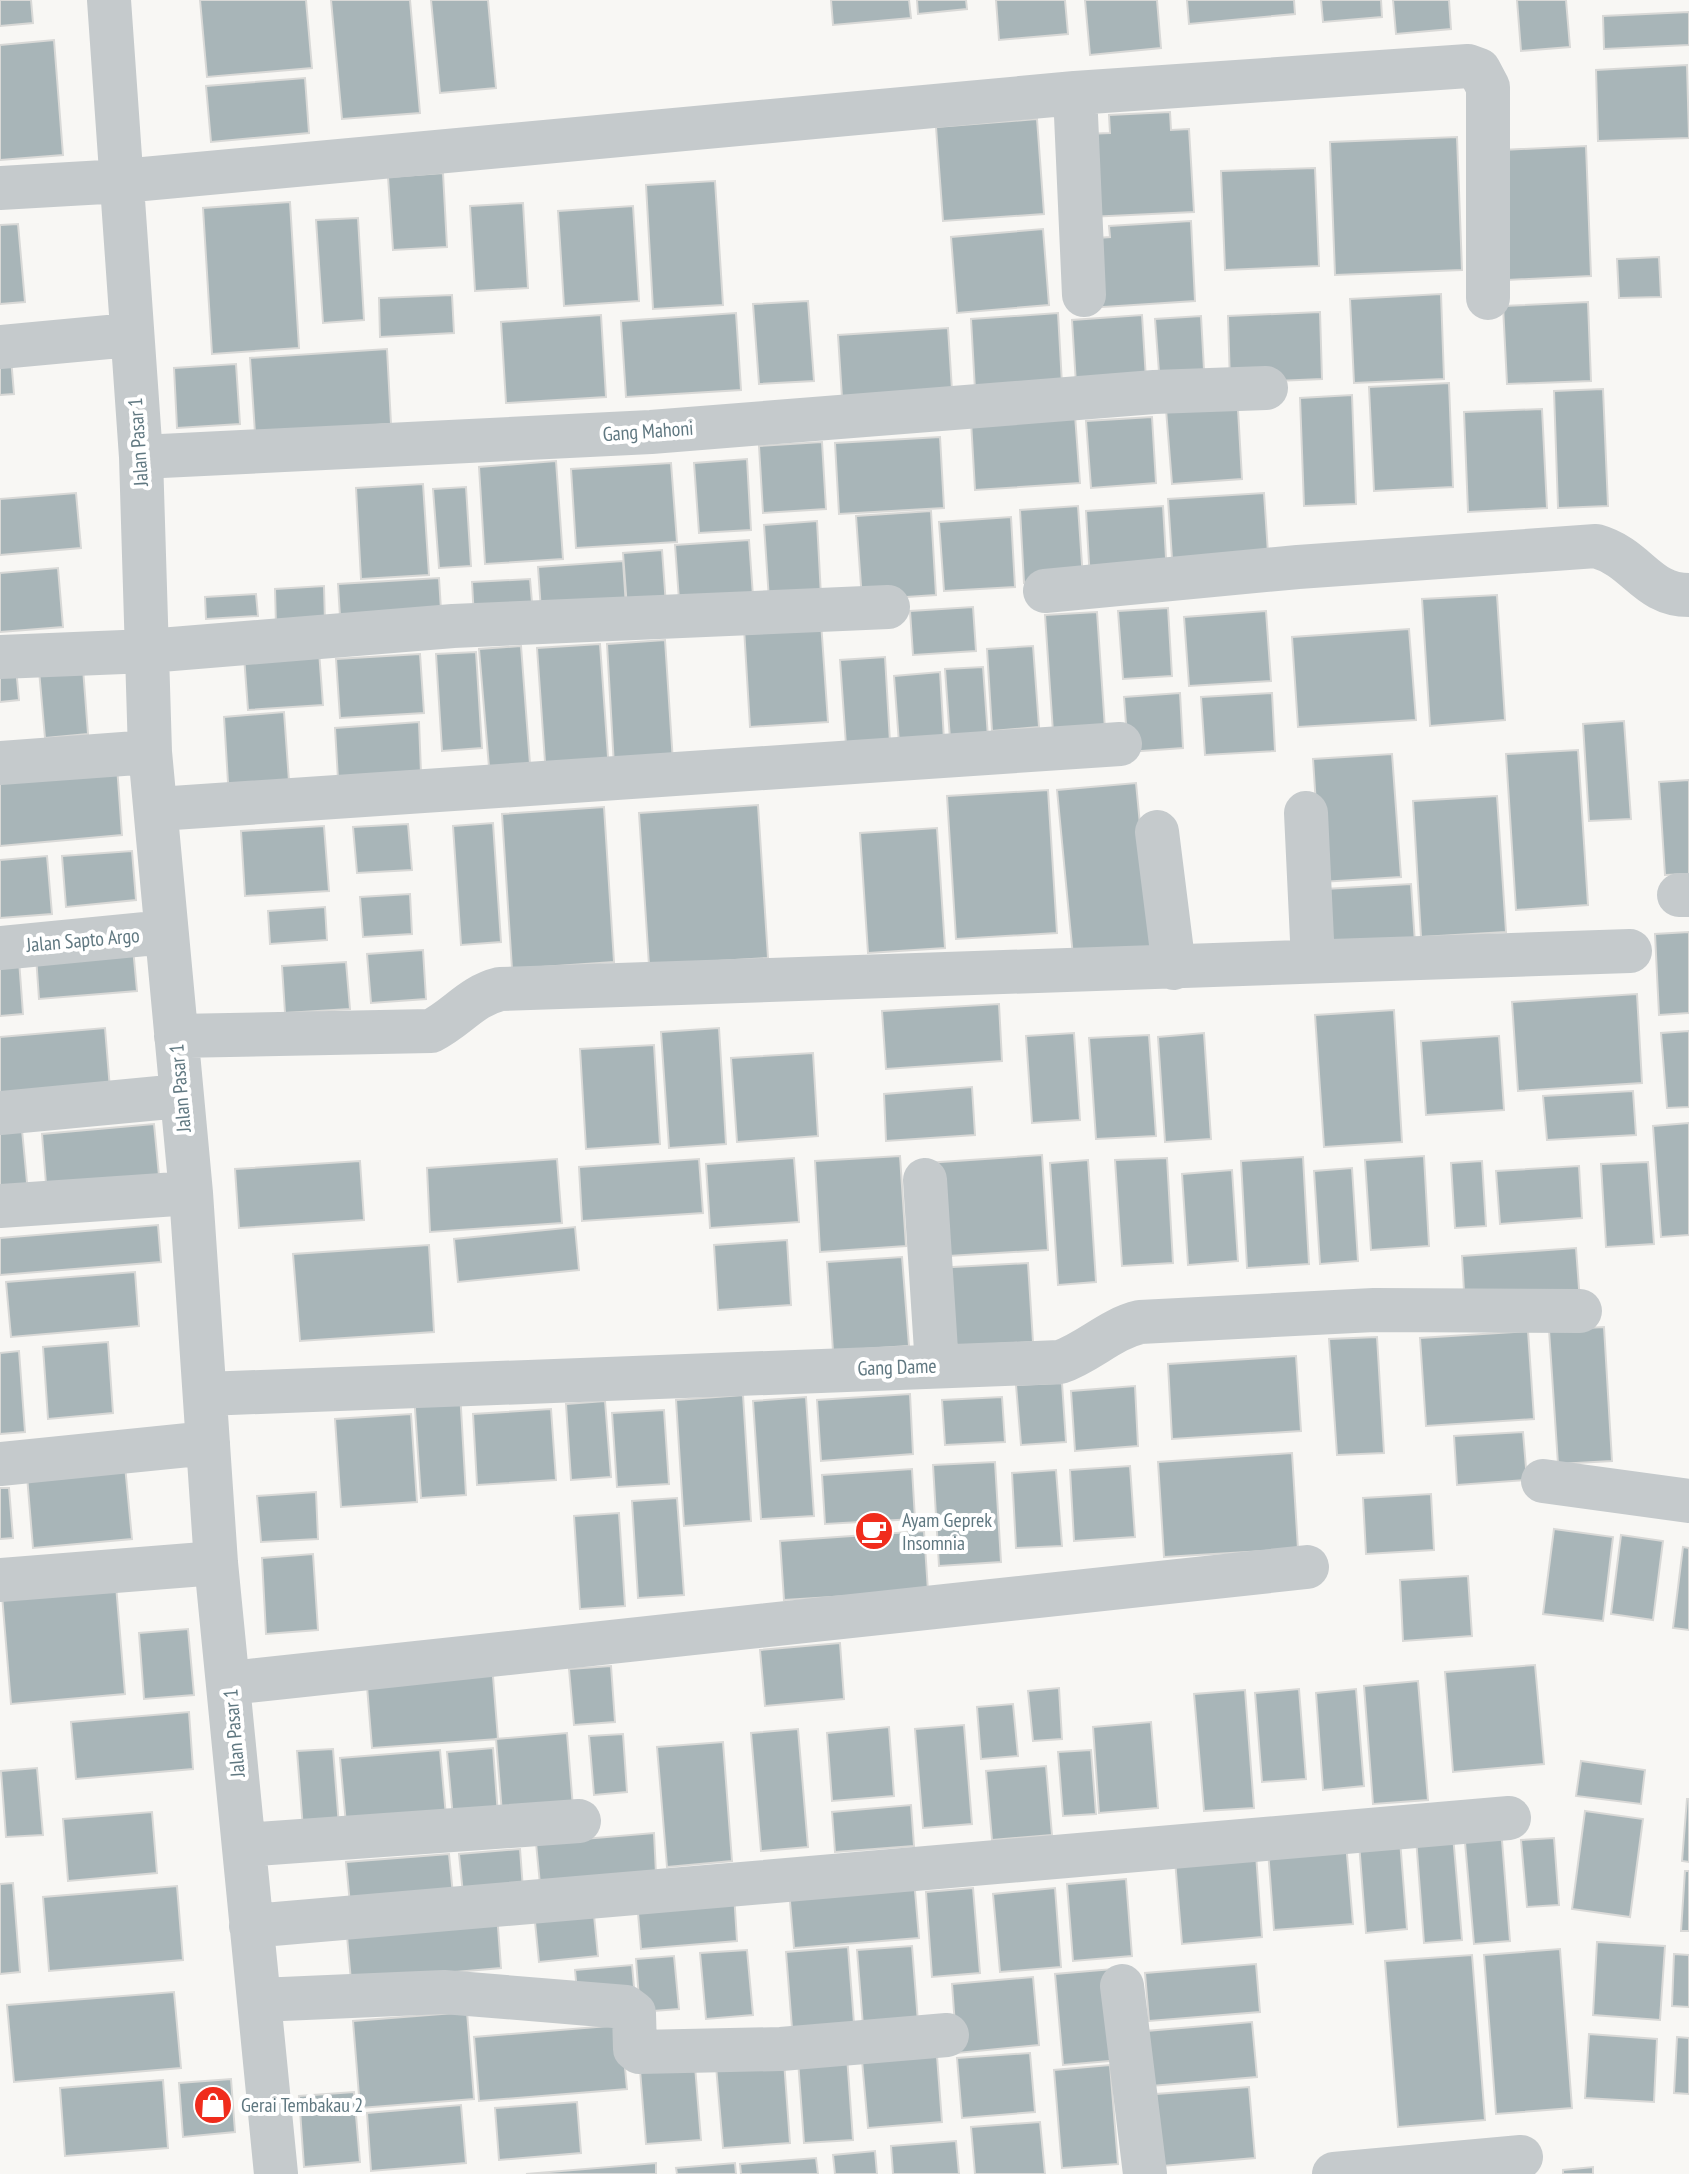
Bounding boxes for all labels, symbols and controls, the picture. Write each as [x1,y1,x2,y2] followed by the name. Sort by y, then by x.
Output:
[122,397,154,488] street label: Jalan Pasar 1
[602,415,694,447] street label: Gang Mahoni
[24,922,141,958] street label: Jalan Sapto Argo
[163,1043,197,1134] street label: Jalan Pasar 1
[857,1353,937,1381] street label: Gang Dame
[902,1507,992,1556] place label: Ayam Geprek Insomnia
[853,1510,895,1552] cafe icon: Ayam Geprek Insomnia
[217,1688,251,1779] street label: Jalan Pasar 1
[192,2084,234,2126] shop icon: Gerai Tembakau 2
[241,2092,363,2118] place label: Gerai Tembakau 2

